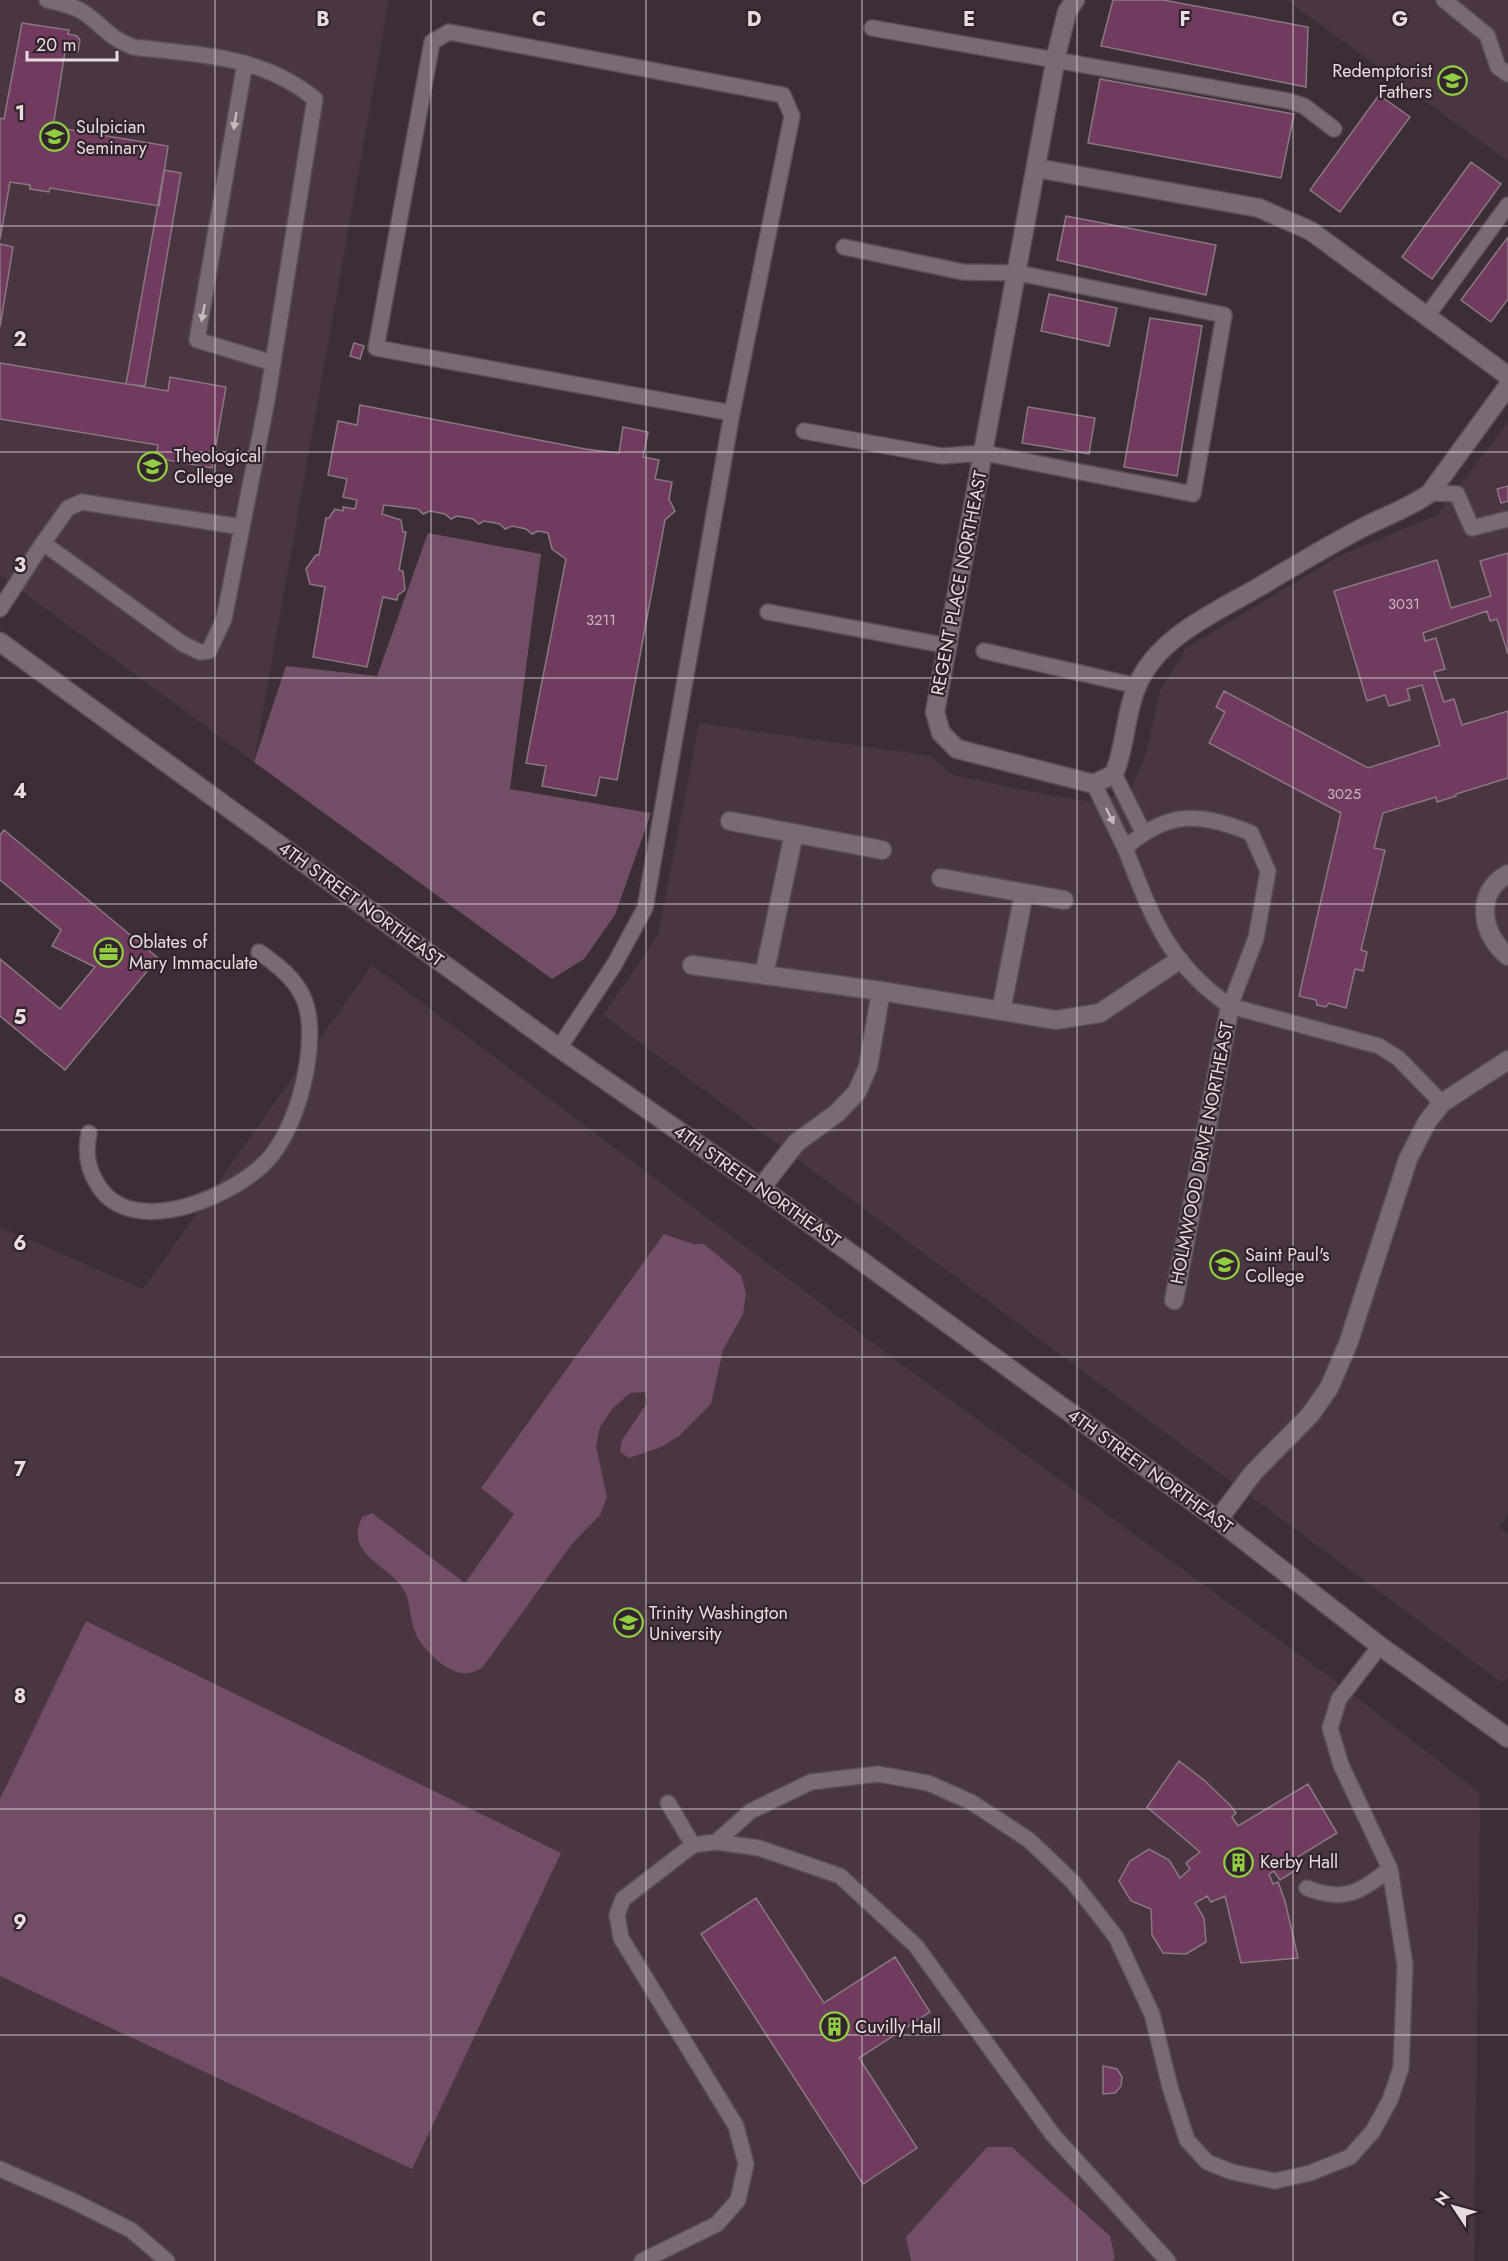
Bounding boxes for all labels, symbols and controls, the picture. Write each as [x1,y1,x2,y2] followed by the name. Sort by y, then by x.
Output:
[316,5,330,34] text: B
[532,5,546,34] text: C
[747,5,761,34] text: D
[963,5,975,34] text: E
[1179,5,1191,34] text: F
[1392,5,1408,34] text: G
[27,24,117,62] scale bar
[36,32,76,58] text: 20 m
[1332,58,1433,105] place label: Redemptorist Fathers
[1437,65,1469,97] school or university icon: Redemptorist Fathers
[15,99,25,128] text: 1
[230,111,239,130] one-way arrow
[76,114,147,161] place label: Sulpician Seminary
[39,121,71,153] school or university icon: Sulpician Seminary
[198,304,207,323] one-way arrow
[13,325,27,354] text: 2
[174,443,261,490] place label: Theological College
[137,450,169,482] school or university icon: Theological College
[924,468,994,698] street label: REGENT PLACE NORTHEAST
[14,551,26,580] text: 3
[1388,593,1420,615] house number: 3031
[586,609,616,631] house number: 3211
[13,777,27,806] text: 4
[1327,783,1361,805] house number: 3025
[1105,807,1114,824] one-way arrow
[273,835,449,973] street label: 4TH STREET NORTHEAST
[129,929,258,976] place label: Oblates of Mary Immaculate
[92,936,124,968] office icon: Oblates of Mary Immaculate
[14,1003,27,1032] text: 5
[1164,1019,1240,1286] street label: HOLMWOOD DRIVE NORTHEAST
[668,1118,846,1254] street label: 4TH STREET NORTHEAST
[13,1229,27,1258] text: 6
[1245,1242,1330,1289] place label: Saint Paul's College
[1208,1249,1240,1281] school or university icon: Saint Paul's College
[1062,1402,1238,1540] street label: 4TH STREET NORTHEAST
[14,1455,27,1484] text: 7
[649,1600,788,1647] place label: Trinity Washington University
[612,1607,644,1639] school or university icon: Trinity Washington University
[14,1682,26,1711] text: 8
[1223,1846,1255,1878] building icon: Kerby Hall
[1260,1849,1338,1875] place label: Kerby Hall
[13,1908,27,1937] text: 9
[818,2011,850,2043] building icon: Cuvilly Hall
[855,2014,941,2040] place label: Cuvilly Hall
[1424,2177,1484,2237] north arrow
[1429,2187,1455,2210] text: N

